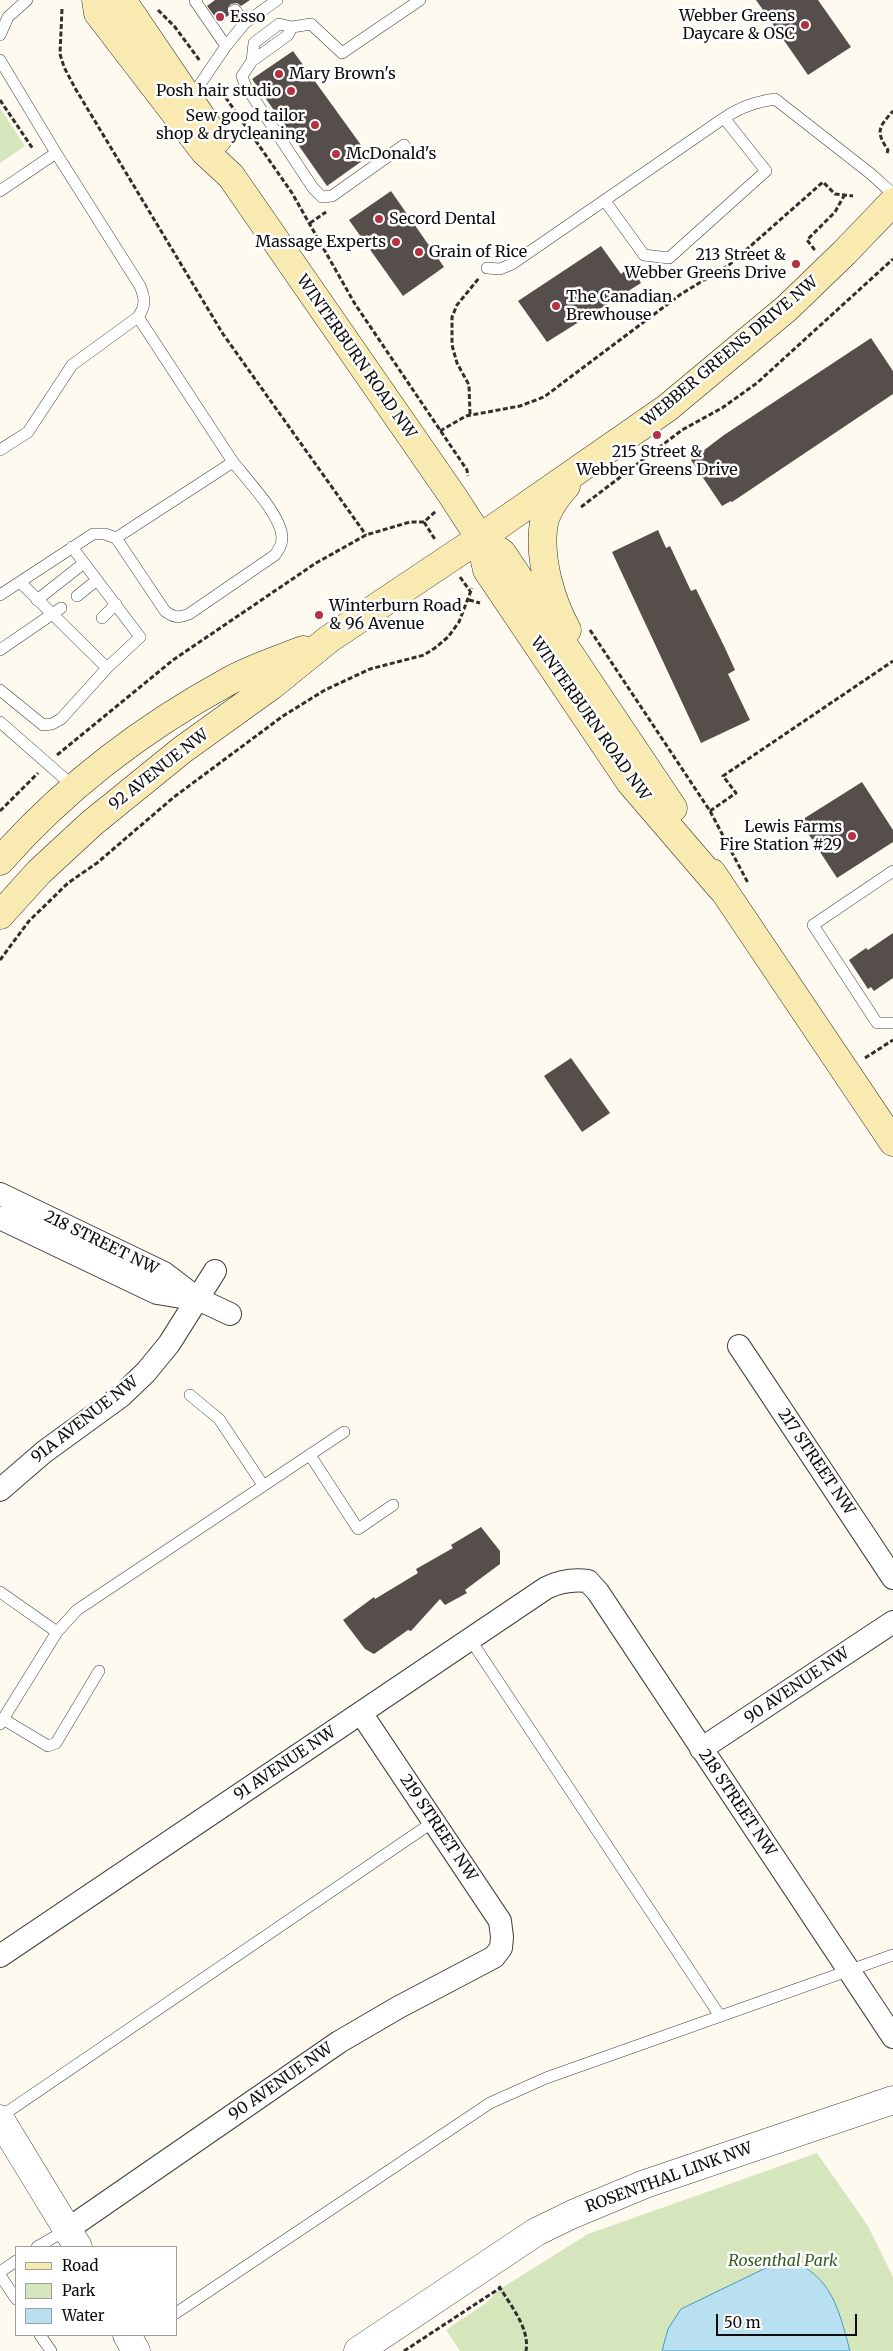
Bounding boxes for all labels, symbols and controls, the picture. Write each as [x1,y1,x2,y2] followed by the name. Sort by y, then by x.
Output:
[679,6,795,44] place label: Webber Greens Daycare & OSC
[230,7,265,27] place label: Esso
[214,11,226,23] marker: Esso
[799,19,811,31] marker: Webber Greens Daycare & OSC
[289,64,396,84] place label: Mary Brown's
[273,68,285,80] marker: Mary Brown's
[156,81,281,101] place label: Posh hair studio
[285,85,297,97] marker: Posh hair studio
[156,106,305,144] place label: Sew good tailor shop & drycleaning
[309,119,321,131] marker: Sew good tailor shop & drycleaning
[346,144,436,164] place label: McDonald's
[330,148,342,160] marker: McDonald's
[389,209,496,229] place label: Secord Dental
[373,213,385,225] marker: Secord Dental
[255,232,386,252] place label: Massage Experts
[390,236,402,248] marker: Massage Experts
[429,242,527,262] place label: Grain of Rice
[625,245,786,283] place label: 213 Street & Webber Greens Drive
[413,246,425,258] marker: Grain of Rice
[790,258,802,270] marker: 213 Street & Webber Greens Drive
[292,271,420,443] street label: WINTERBURN ROAD NW
[638,273,822,431] street label: WEBBER GREENS DRIVE NW
[566,287,672,325] place label: The Canadian Brewhouse
[550,300,562,312] marker: The Canadian Brewhouse
[651,429,663,441] marker: 215 Street & Webber Greens Drive
[576,442,738,480] place label: 215 Street & Webber Greens Drive
[329,596,462,634] place label: Winterburn Road & 96 Avenue
[313,609,325,621] marker: Winterburn Road & 96 Avenue
[526,633,654,805] street label: WINTERBURN ROAD NW
[105,725,213,815] street label: 92 AVENUE NW
[719,817,842,855] place label: Lewis Farms Fire Station #29
[846,830,858,842] marker: Lewis Farms Fire Station #29
[41,1207,161,1279] street label: 218 STREET NW
[28,1372,142,1468] street label: 91A AVENUE NW
[773,1405,859,1519] street label: 217 STREET NW
[741,1644,853,1728] street label: 90 AVENUE NW
[231,1723,339,1805] street label: 91 AVENUE NW
[694,1746,780,1860] street label: 218 STREET NW
[395,1771,481,1885] street label: 219 STREET NW
[225,2039,337,2125] street label: 90 AVENUE NW
[583,2139,755,2217] street label: ROSENTHAL LINK NW
[15,2246,178,2336] legend
[728,2251,838,2271] park label: Rosenthal Park
[62,2256,98,2275] text: Road
[62,2281,95,2300] text: Park
[718,2304,859,2336] scale bar
[62,2306,104,2325] text: Water
[724,2313,761,2332] text: 50 m

